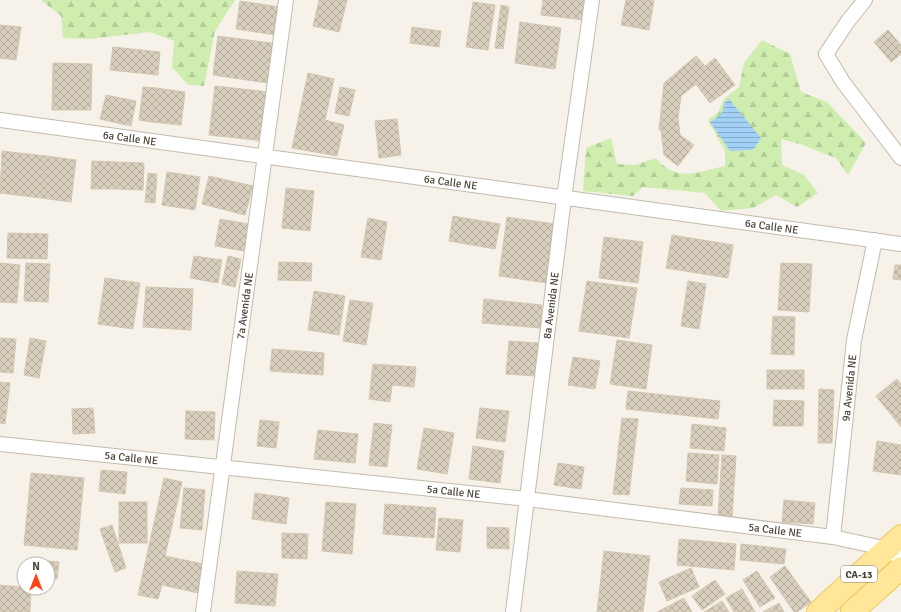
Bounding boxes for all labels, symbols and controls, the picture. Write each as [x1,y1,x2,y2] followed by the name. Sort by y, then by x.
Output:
[102,128,157,148] street label: 6a Calle NE
[423,172,478,193] street label: 6a Calle NE
[744,217,799,237] street label: 6a Calle NE
[541,271,562,340] street label: 8a Avenida NE
[234,272,256,340] street label: 7a Avenida NE
[839,354,859,422] street label: 9a Avenida NE
[104,449,159,467] street label: 5a Calle NE
[426,483,481,501] street label: 5a Calle NE
[748,521,803,540] street label: 5a Calle NE
[16,556,56,596] north arrow
[32,560,40,573] text: N
[841,566,877,582] road number: CA-13

